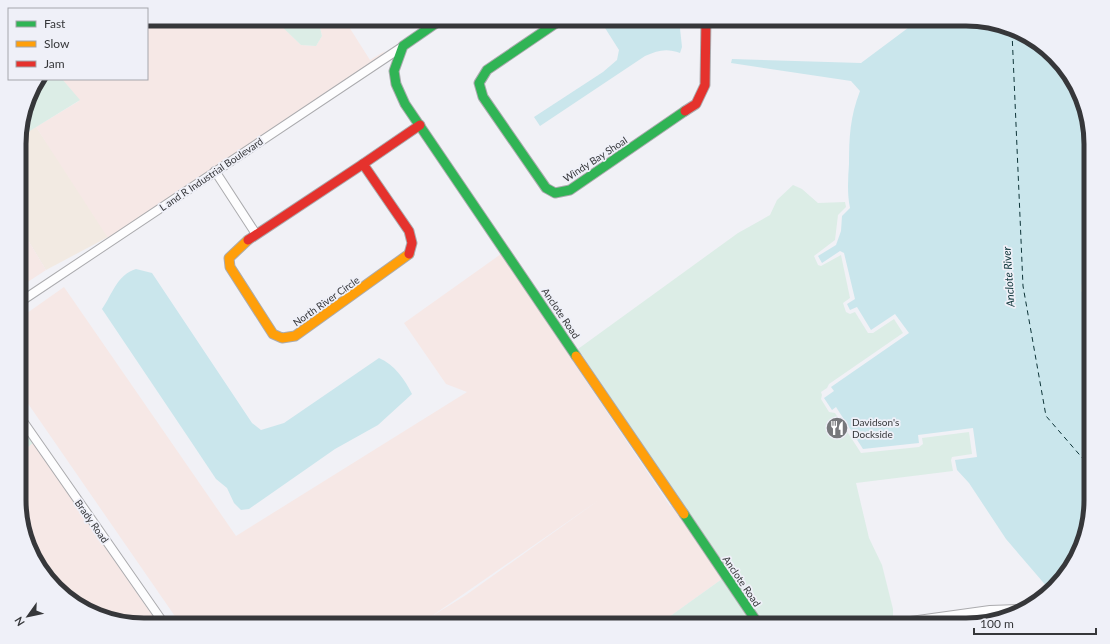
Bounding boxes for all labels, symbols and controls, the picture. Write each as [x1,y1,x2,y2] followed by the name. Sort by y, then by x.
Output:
[8,8,148,80] legend
[44,16,66,31] text: Fast
[44,36,70,51] text: Slow
[44,56,65,71] text: Jam
[561,134,629,184] street label: Windy Bay Shoal
[157,135,265,213] street label: L and R Industrial Boulevard
[999,246,1017,309] water label: Anclote River
[290,274,362,328] street label: North River Circle
[540,285,582,341] street label: Anclote Road
[824,415,850,441] restaurant icon: Davidson's Dockside
[852,416,899,440] place label: Davidson's Dockside
[73,497,111,545] street label: Brady Road
[721,553,763,609] street label: Anclote Road
[8,596,48,636] north arrow
[974,610,1096,636] scale bar
[11,615,27,629] text: N
[980,616,1014,631] text: 100 m

